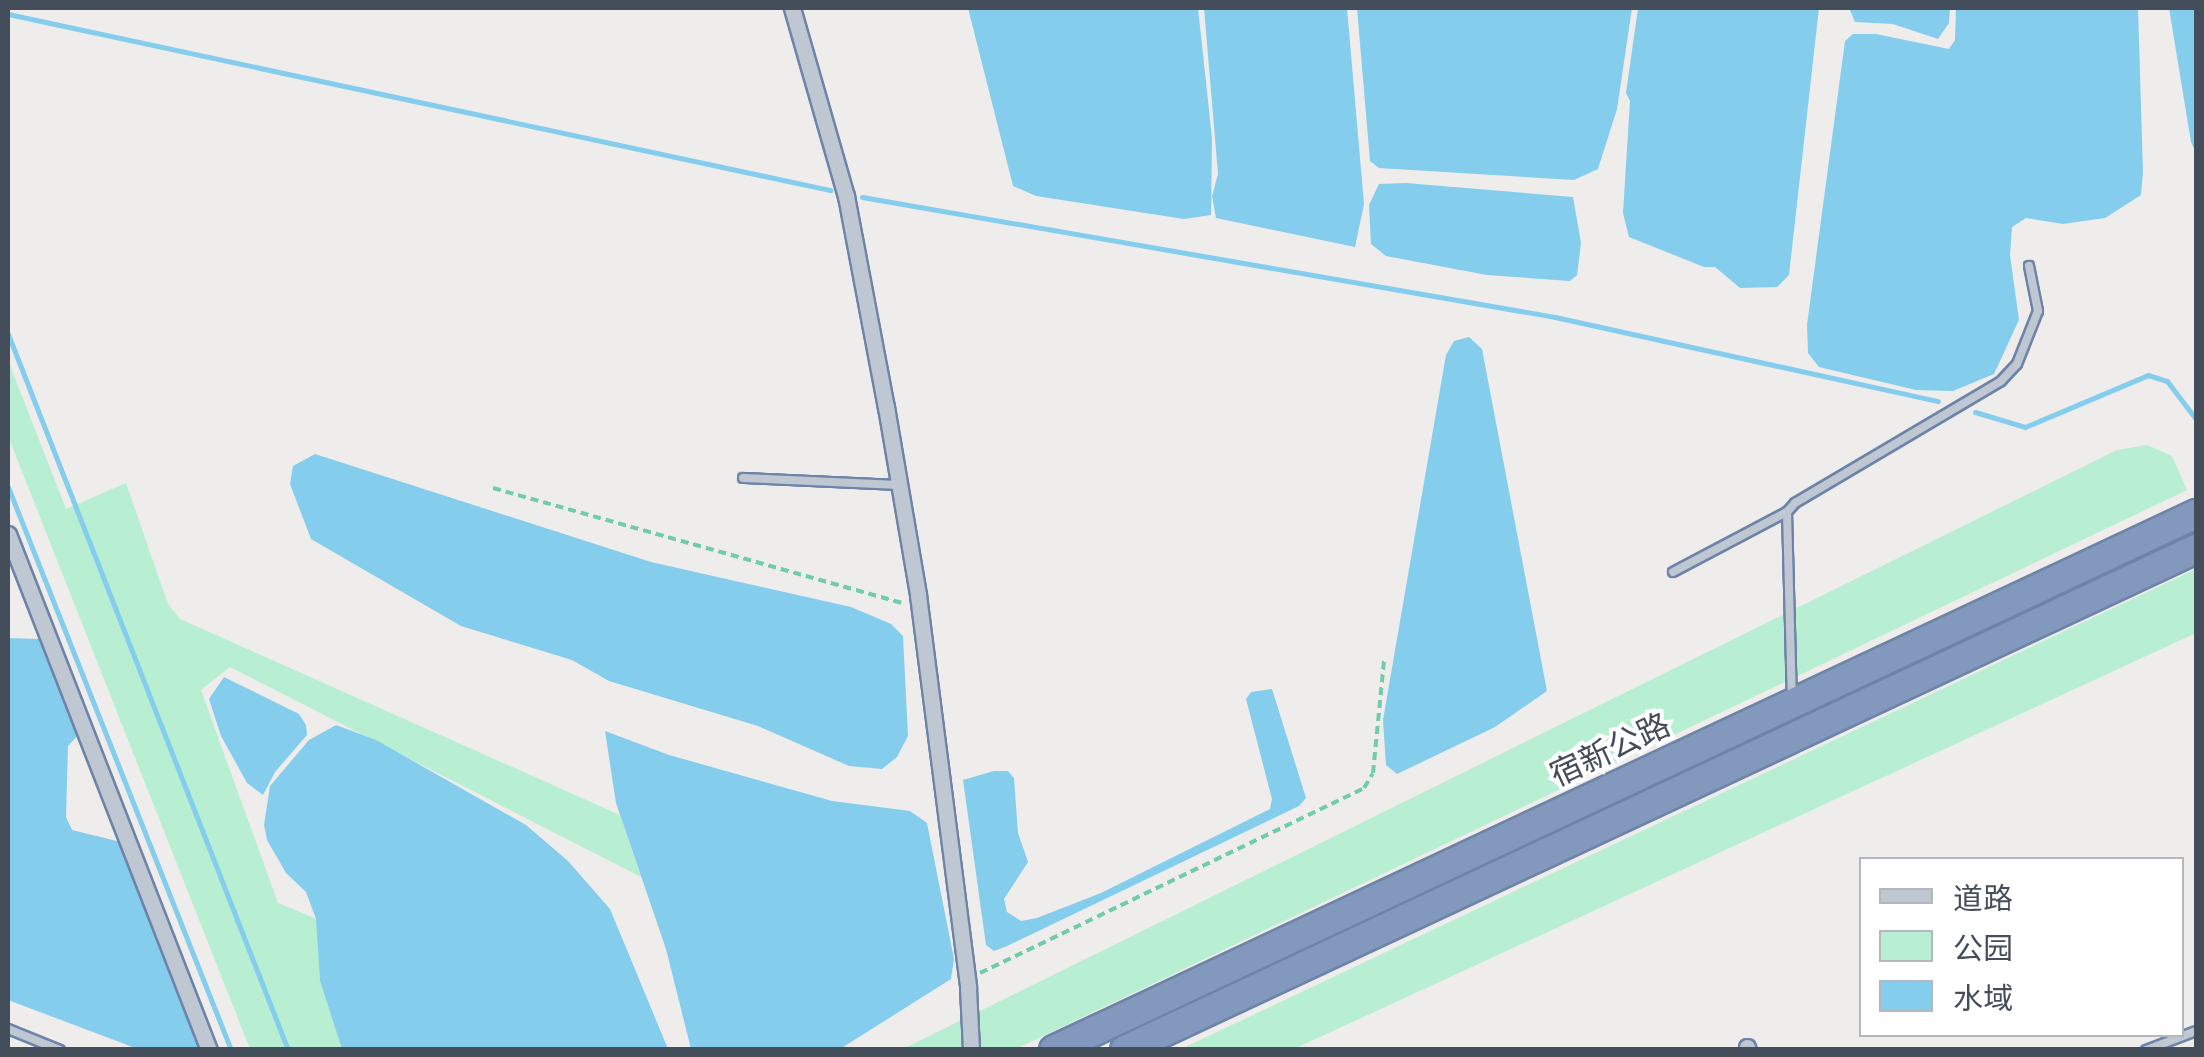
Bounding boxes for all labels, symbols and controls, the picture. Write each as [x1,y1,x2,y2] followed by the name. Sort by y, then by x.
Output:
[1544,706,1676,794] street label: 宿新公路
[1859,857,2184,1037] legend
[1953,879,2013,918] text: 道路
[1953,929,2013,968] text: 公园
[1953,979,2013,1018] text: 水域

